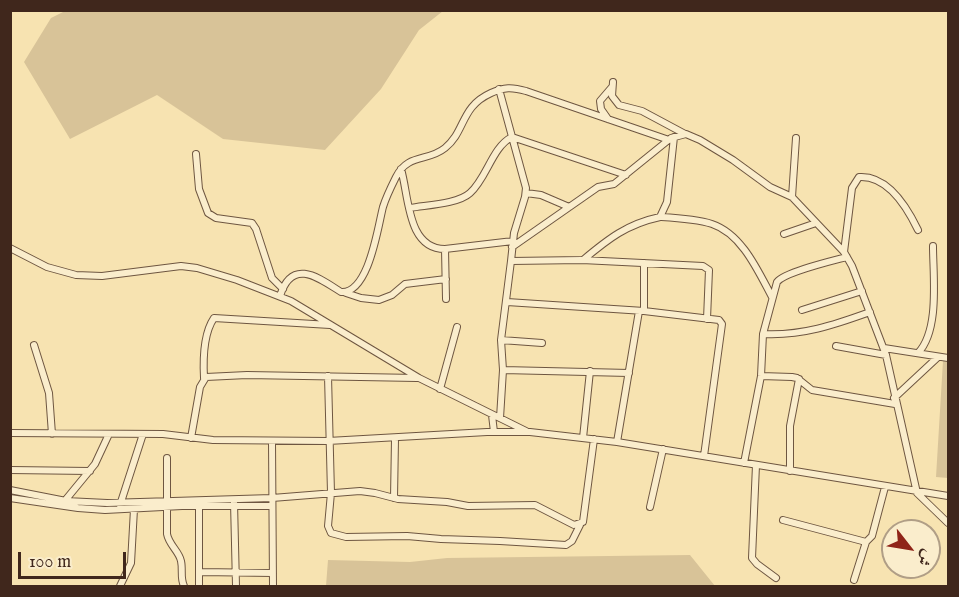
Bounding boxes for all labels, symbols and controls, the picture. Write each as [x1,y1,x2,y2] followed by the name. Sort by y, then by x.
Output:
[881,519,941,579] north arrow
[21,540,129,578] scale bar
[912,545,937,569] text: ش
[29,551,71,574] text: 100 m

